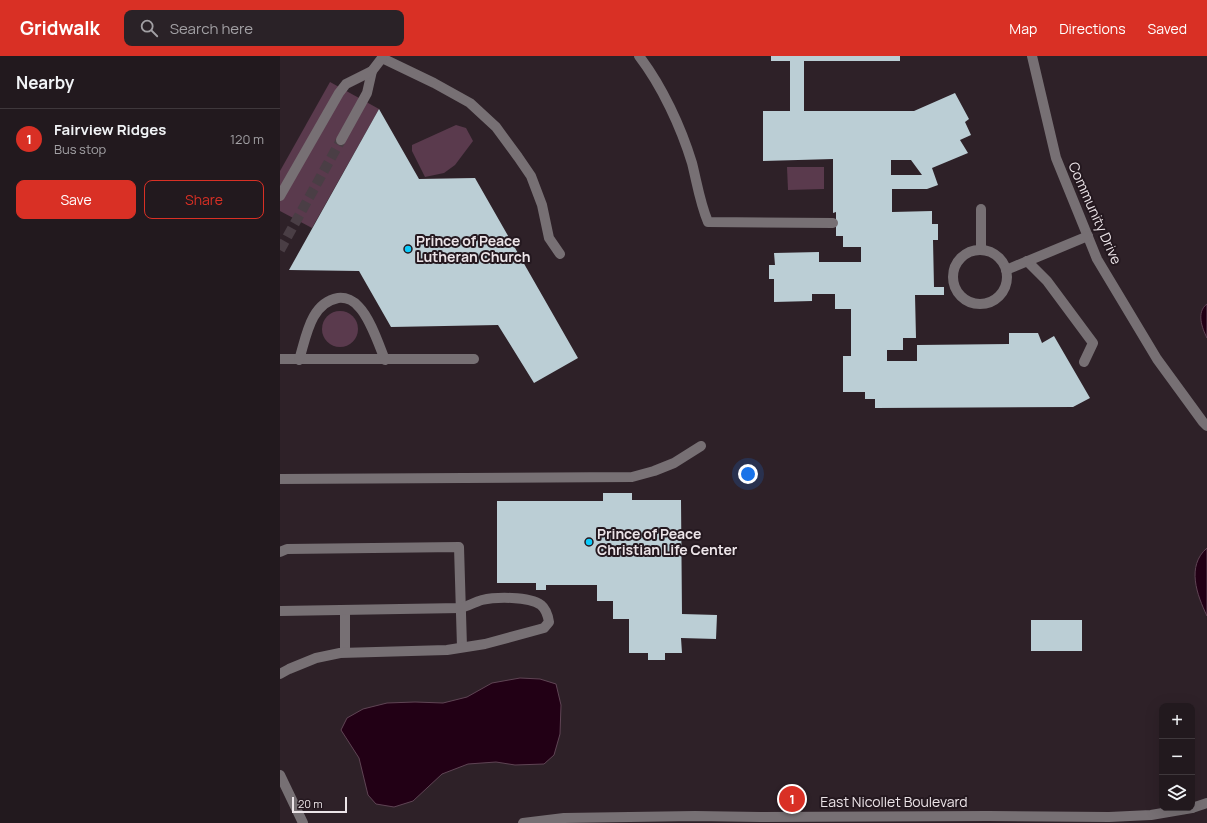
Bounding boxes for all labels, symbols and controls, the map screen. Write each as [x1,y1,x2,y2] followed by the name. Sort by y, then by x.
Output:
[124,10,404,46] search box
[20,15,100,41] text: Gridwalk
[138,17,160,39] icon: search
[170,18,253,39] text: Search here
[1009,19,1037,38] text: Map
[1059,19,1126,38] text: Directions
[1148,19,1187,38] text: Saved
[16,71,74,94] text: Nearby
[54,119,166,140] text: Fairview Ridges
[26,130,32,148] text: 1
[230,130,264,148] text: 120 m
[54,140,106,158] text: Bus stop
[1064,159,1127,267] street label: Community Drive
[16,180,136,219] button: Save
[144,180,264,219] button: Share
[416,231,531,266] place label: Prince of Peace Lutheran Church
[403,244,413,254] marker: Prince of Peace Lutheran Church
[738,464,758,484] your location
[597,524,738,559] place label: Prince of Peace Christian Life Center
[584,537,594,547] marker: Prince of Peace Christian Life Center
[1159,703,1195,811] map controls
[1159,703,1195,739] button: +
[1159,739,1195,775] button: −
[1159,775,1195,811] button: layers
[779,784,805,814] pin: 1
[820,792,968,811] street label: East Nicollet Boulevard
[292,795,347,814] scale bar
[298,796,323,811] text: 20 m

